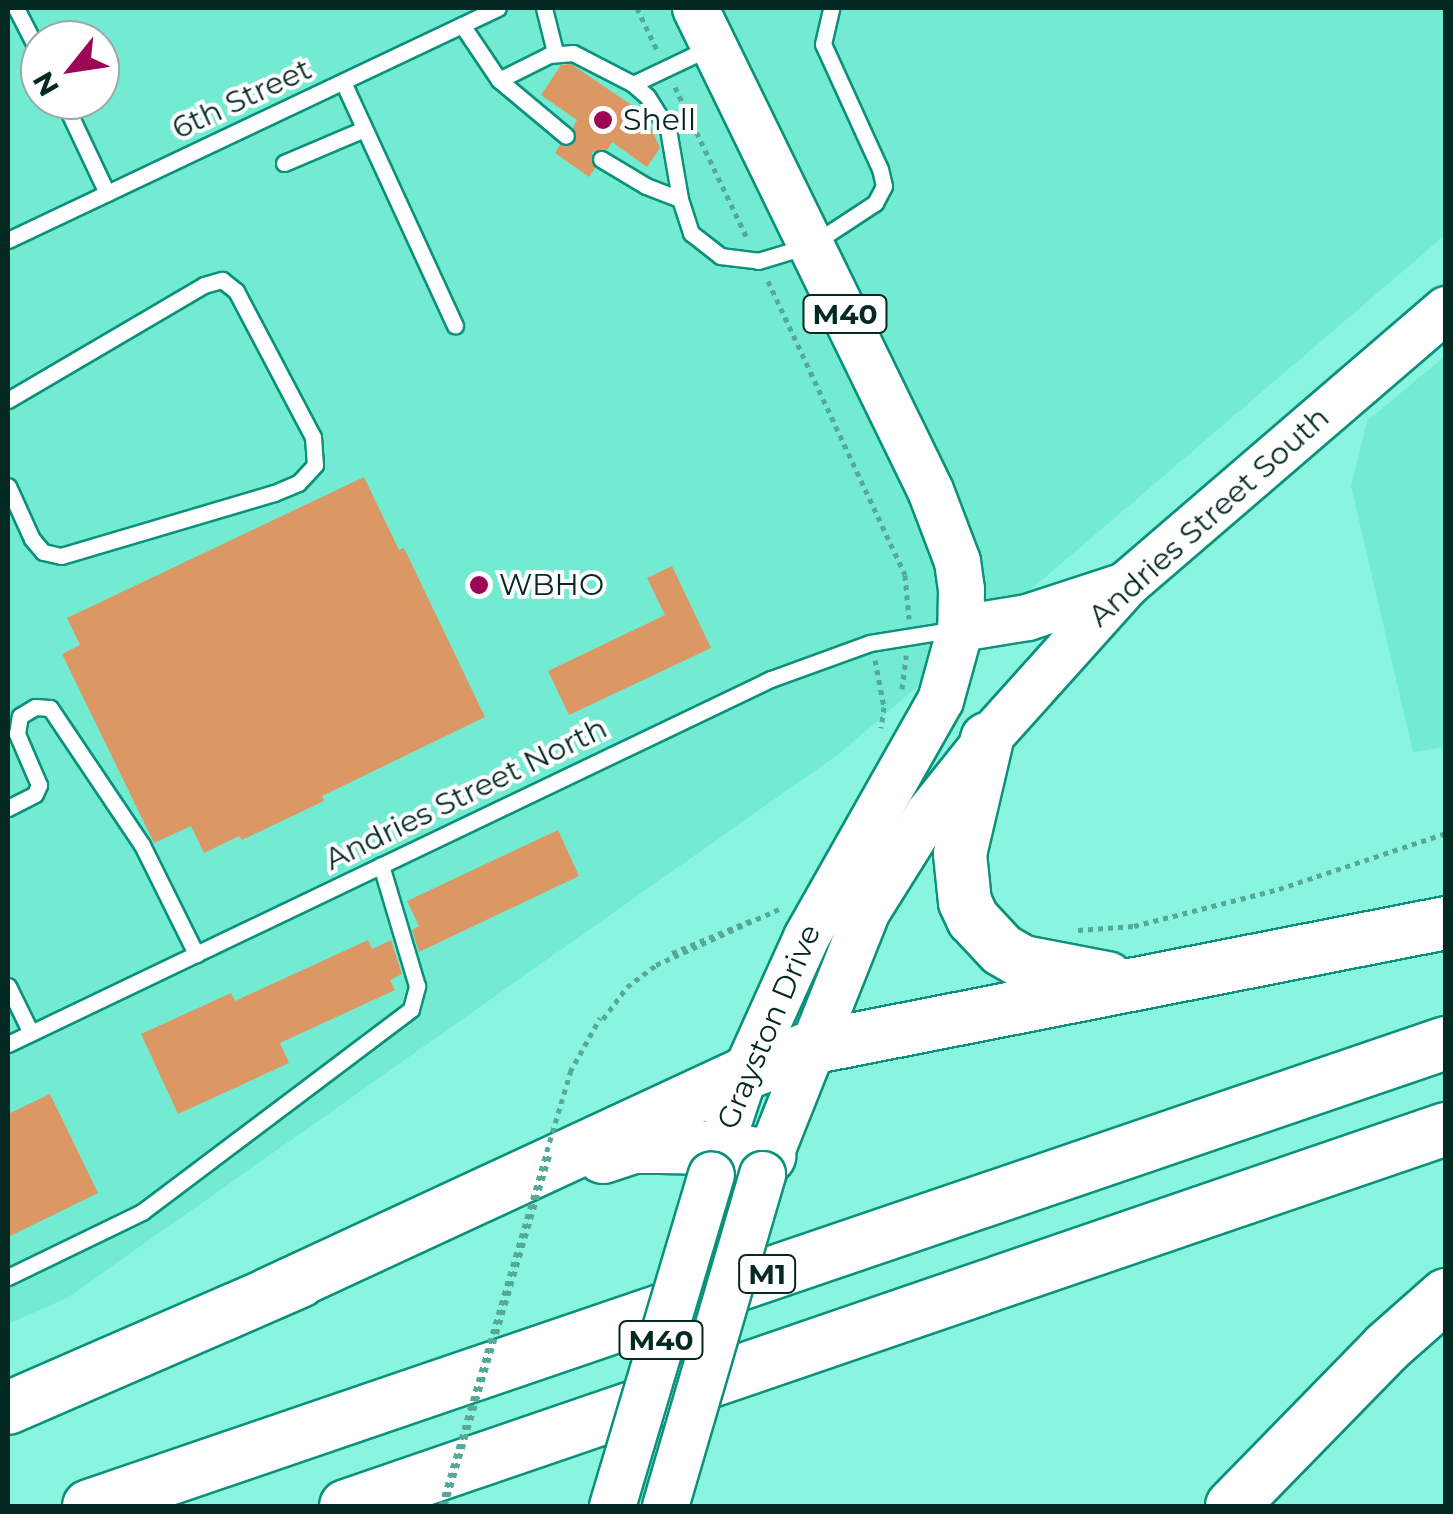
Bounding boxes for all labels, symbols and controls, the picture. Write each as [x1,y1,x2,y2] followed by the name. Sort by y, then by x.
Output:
[20,20,120,120] north arrow
[167,51,317,147] street label: 6th Street
[25,66,66,102] text: N
[623,102,696,138] place label: Shell
[592,109,614,131] marker: Shell
[800,291,890,337] road number: M40
[1081,400,1337,634] street label: Andries Street South
[499,567,604,603] place label: WBHO
[468,574,490,596] marker: WBHO
[319,710,613,878] street label: Andries Street North
[710,919,828,1135] street label: Grayston Drive
[737,1251,797,1297] road number: M1
[616,1317,706,1363] road number: M40

